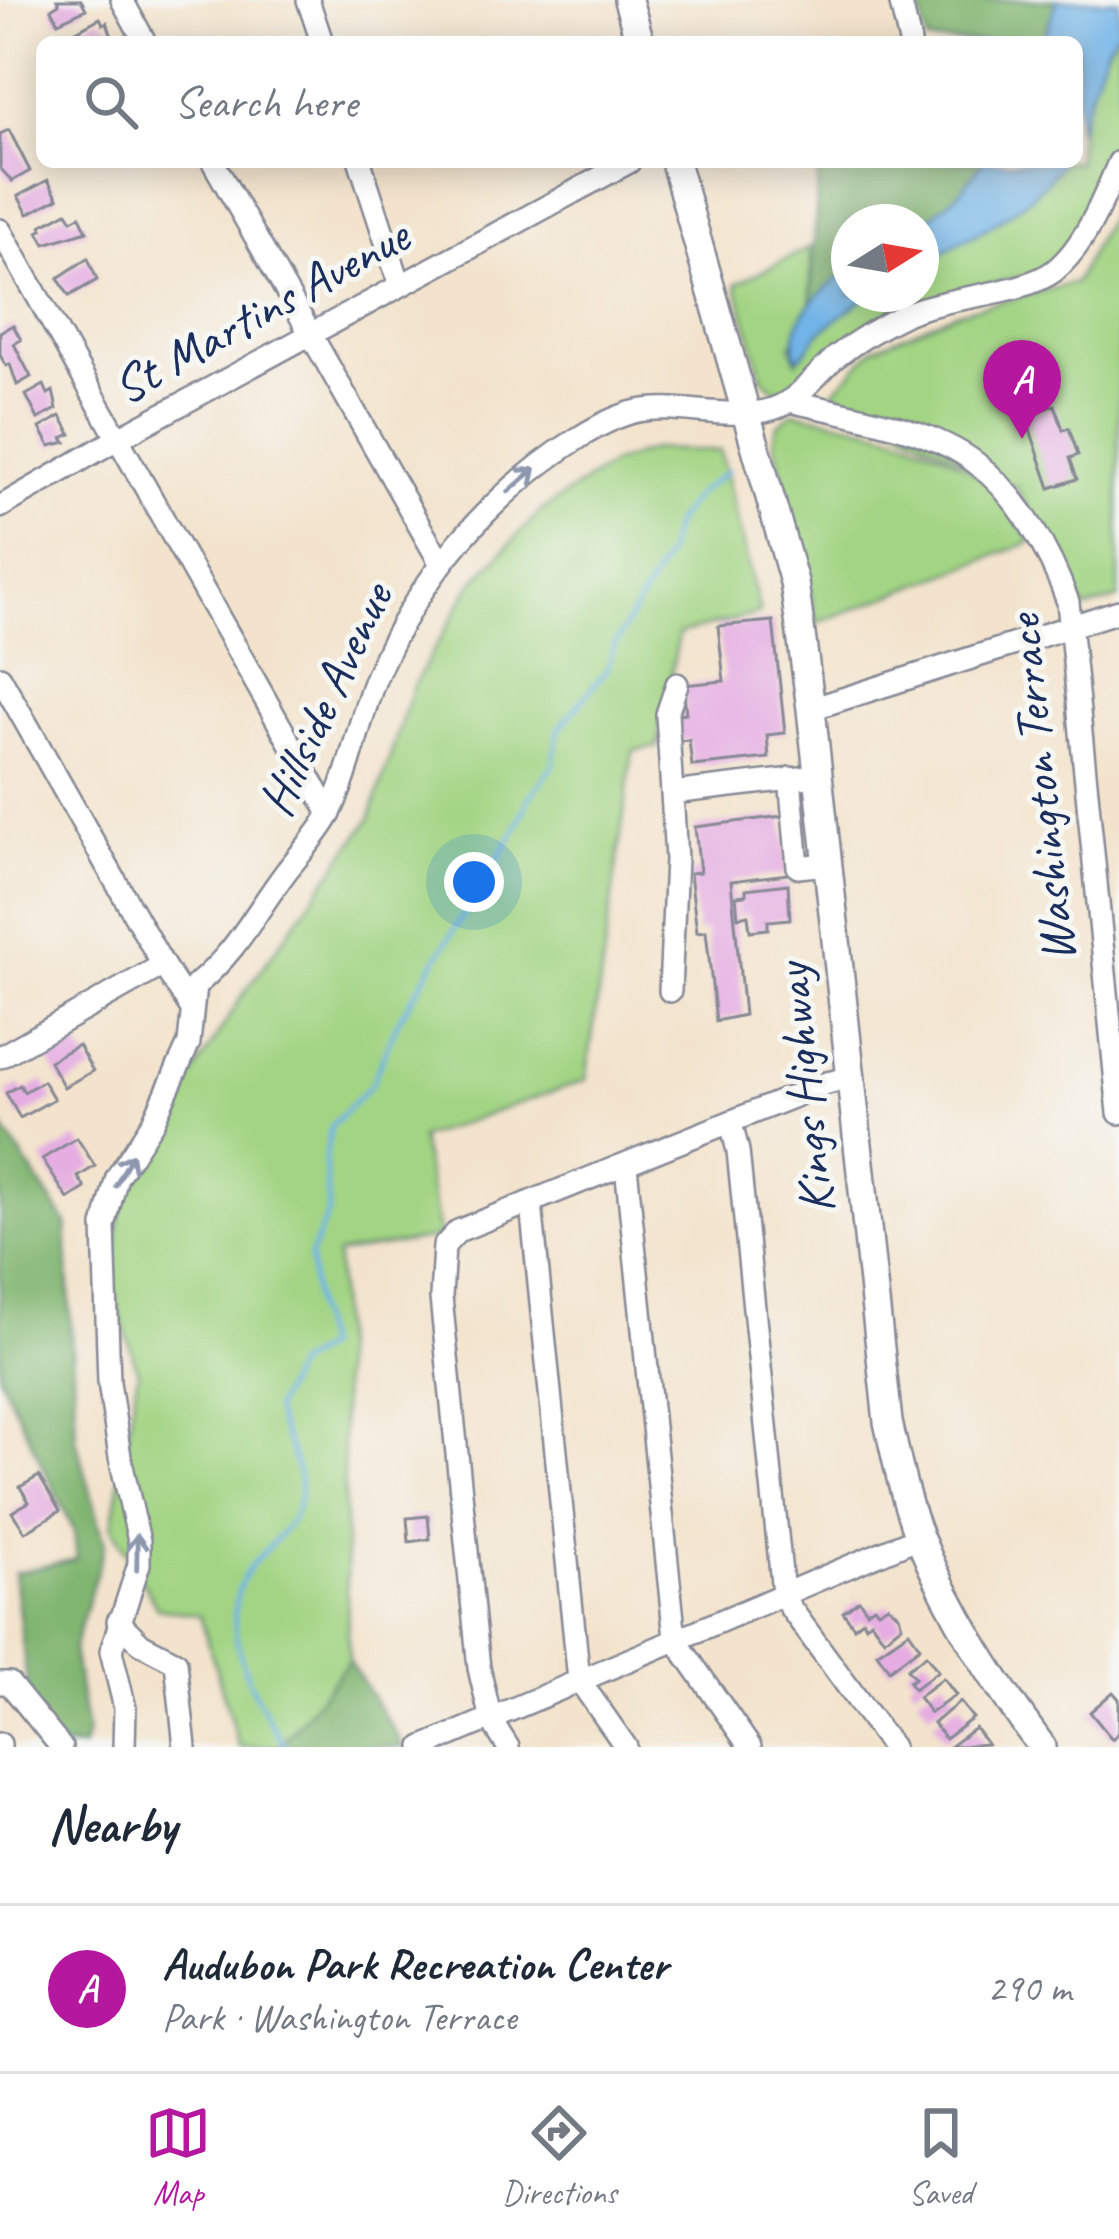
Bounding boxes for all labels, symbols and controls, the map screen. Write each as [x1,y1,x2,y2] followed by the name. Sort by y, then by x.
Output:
[36,36,1083,168] search box
[78,69,144,135] icon: search
[174,74,357,131] text: Search here
[101,202,423,418] street label: St Martins Avenue
[831,204,939,312] north arrow
[983,340,1061,439] pin: A
[506,467,537,494] one-way arrow
[243,570,408,826] street label: Hillside Avenue
[990,609,1090,966] street label: Washington Terrace
[444,852,504,912] your location
[759,957,849,1217] street label: Kings Highway
[113,1153,136,1188] one-way arrow
[126,1534,148,1573] one-way arrow
[48,1793,176,1857] text: Nearby
[162,1936,668,1993] text: Audubon Park Recreation Center
[77,1964,97,2013] text: A
[987,1964,1071,2013] text: 290 m
[162,1993,516,2042] text: Park · Washington Terrace
[145,2100,211,2214] tab: Map
[502,2100,617,2214] tab: Directions
[908,2100,974,2214] tab: Saved

